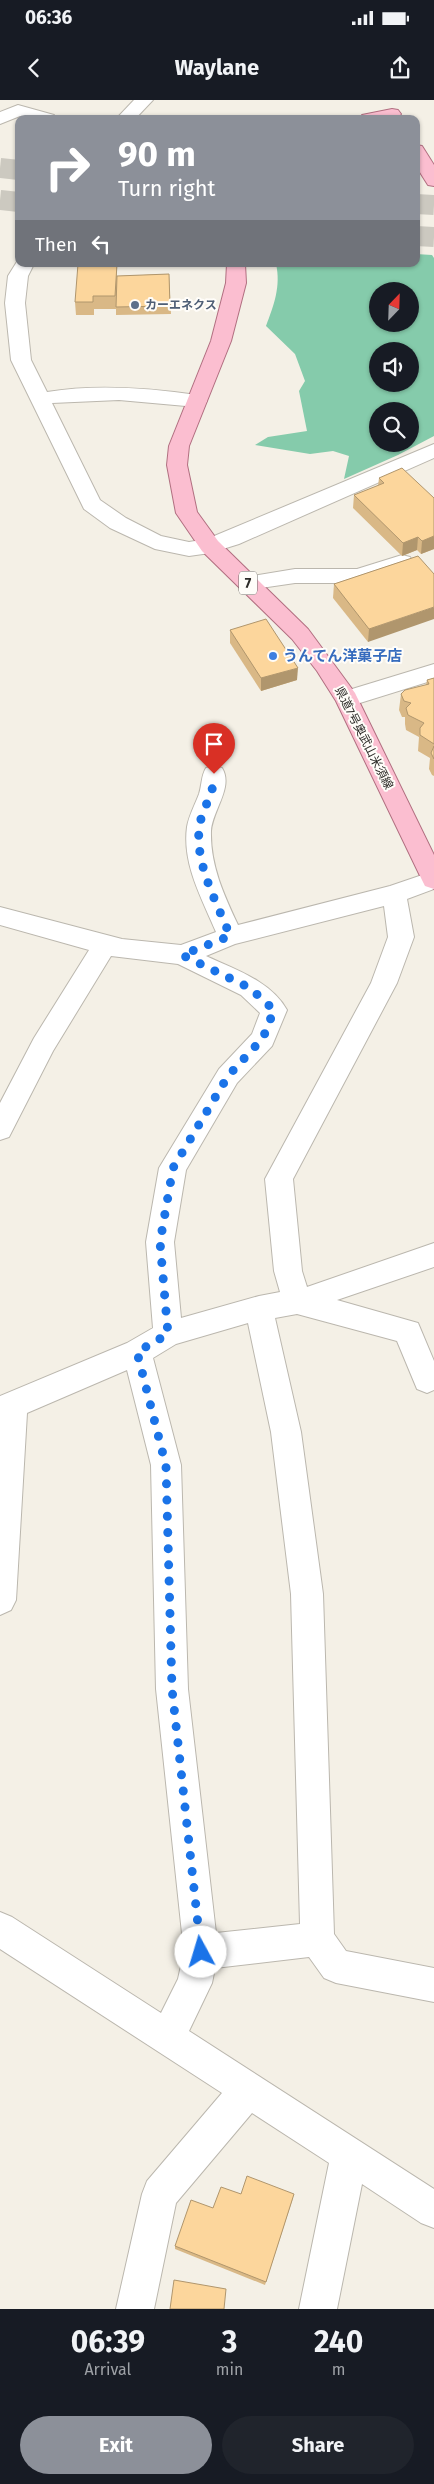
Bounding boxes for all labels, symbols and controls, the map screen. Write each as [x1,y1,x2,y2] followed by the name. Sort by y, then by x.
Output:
[25,6,72,29] text: 06:36
[20,54,48,82] icon: back
[175,54,259,81] text: Waylane
[386,54,414,82] icon: share
[118,133,196,175] text: 90 m
[35,135,100,200] icon: right
[118,175,215,202] text: Turn right
[87,230,115,258] icon: left
[35,233,77,256] text: Then
[369,282,419,332] north arrow
[369,282,419,452] map controls
[145,298,217,312] place label: カーエネクス
[129,299,141,311] marker: カーエネクス
[369,342,419,392] button: sound
[369,402,419,452] button: search
[239,572,257,594] road number: 7
[283,647,402,665] place label: うんてん洋菓子店
[267,650,279,662] marker: うんてん洋菓子店
[332,684,396,792] street label: 県道7号奥武山米須線
[193,723,235,774] pin
[200,730,228,758] icon: arrive
[174,1925,226,1977] position arrow
[71,2324,145,2360] text: 06:39
[222,2324,237,2360] text: 3
[314,2324,363,2360] text: 240
[84,2360,131,2379] text: Arrival
[216,2360,243,2379] text: min
[332,2360,346,2379] text: m
[20,2416,212,2474] button: Exit
[222,2416,414,2474] button: Share

